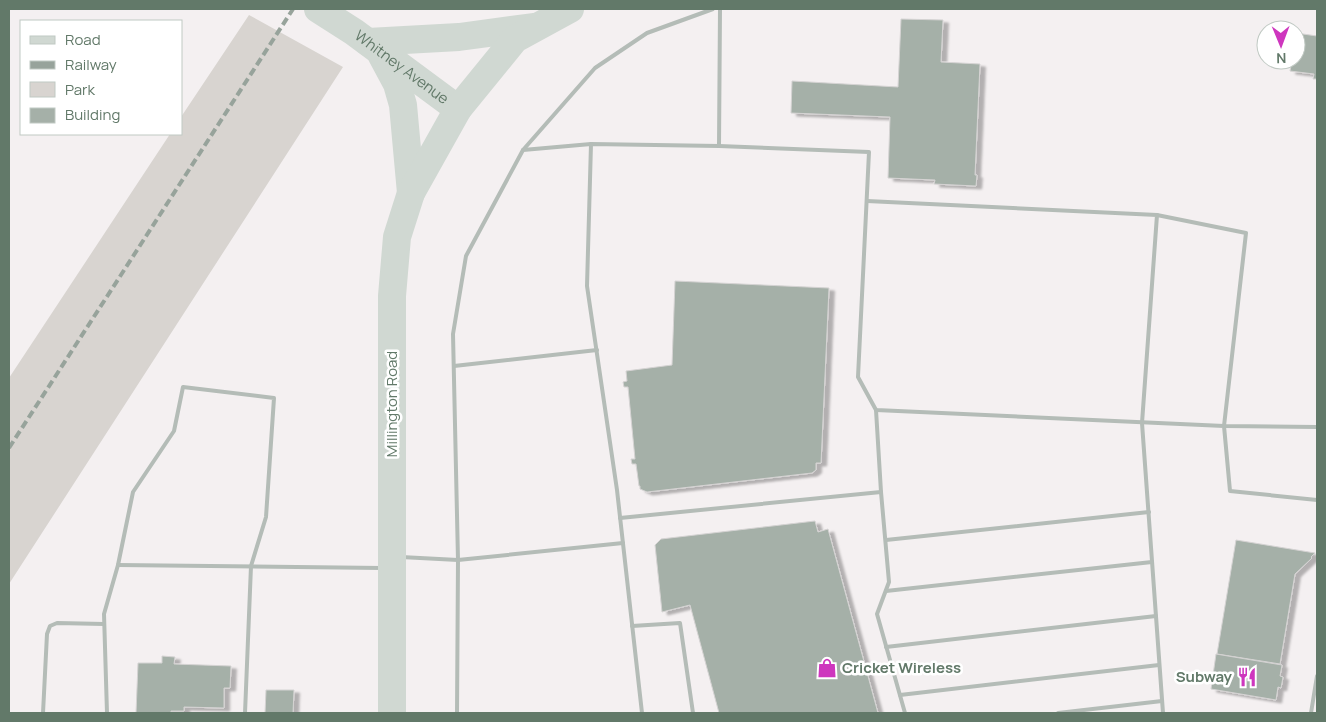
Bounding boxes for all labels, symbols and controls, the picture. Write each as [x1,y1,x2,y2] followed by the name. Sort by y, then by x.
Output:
[20,20,182,135] legend
[1256,20,1306,70] north arrow
[351,25,454,109] street label: Whitney Avenue
[65,29,101,50] text: Road
[1276,49,1286,68] text: N
[65,54,117,75] text: Railway
[65,79,95,100] text: Park
[65,104,120,125] text: Building
[381,351,402,457] street label: Millington Road
[816,657,838,679] shop icon: Cricket Wireless
[842,657,961,678] place label: Cricket Wireless
[1176,666,1233,687] place label: Subway
[1236,666,1258,688] restaurant icon: Subway

